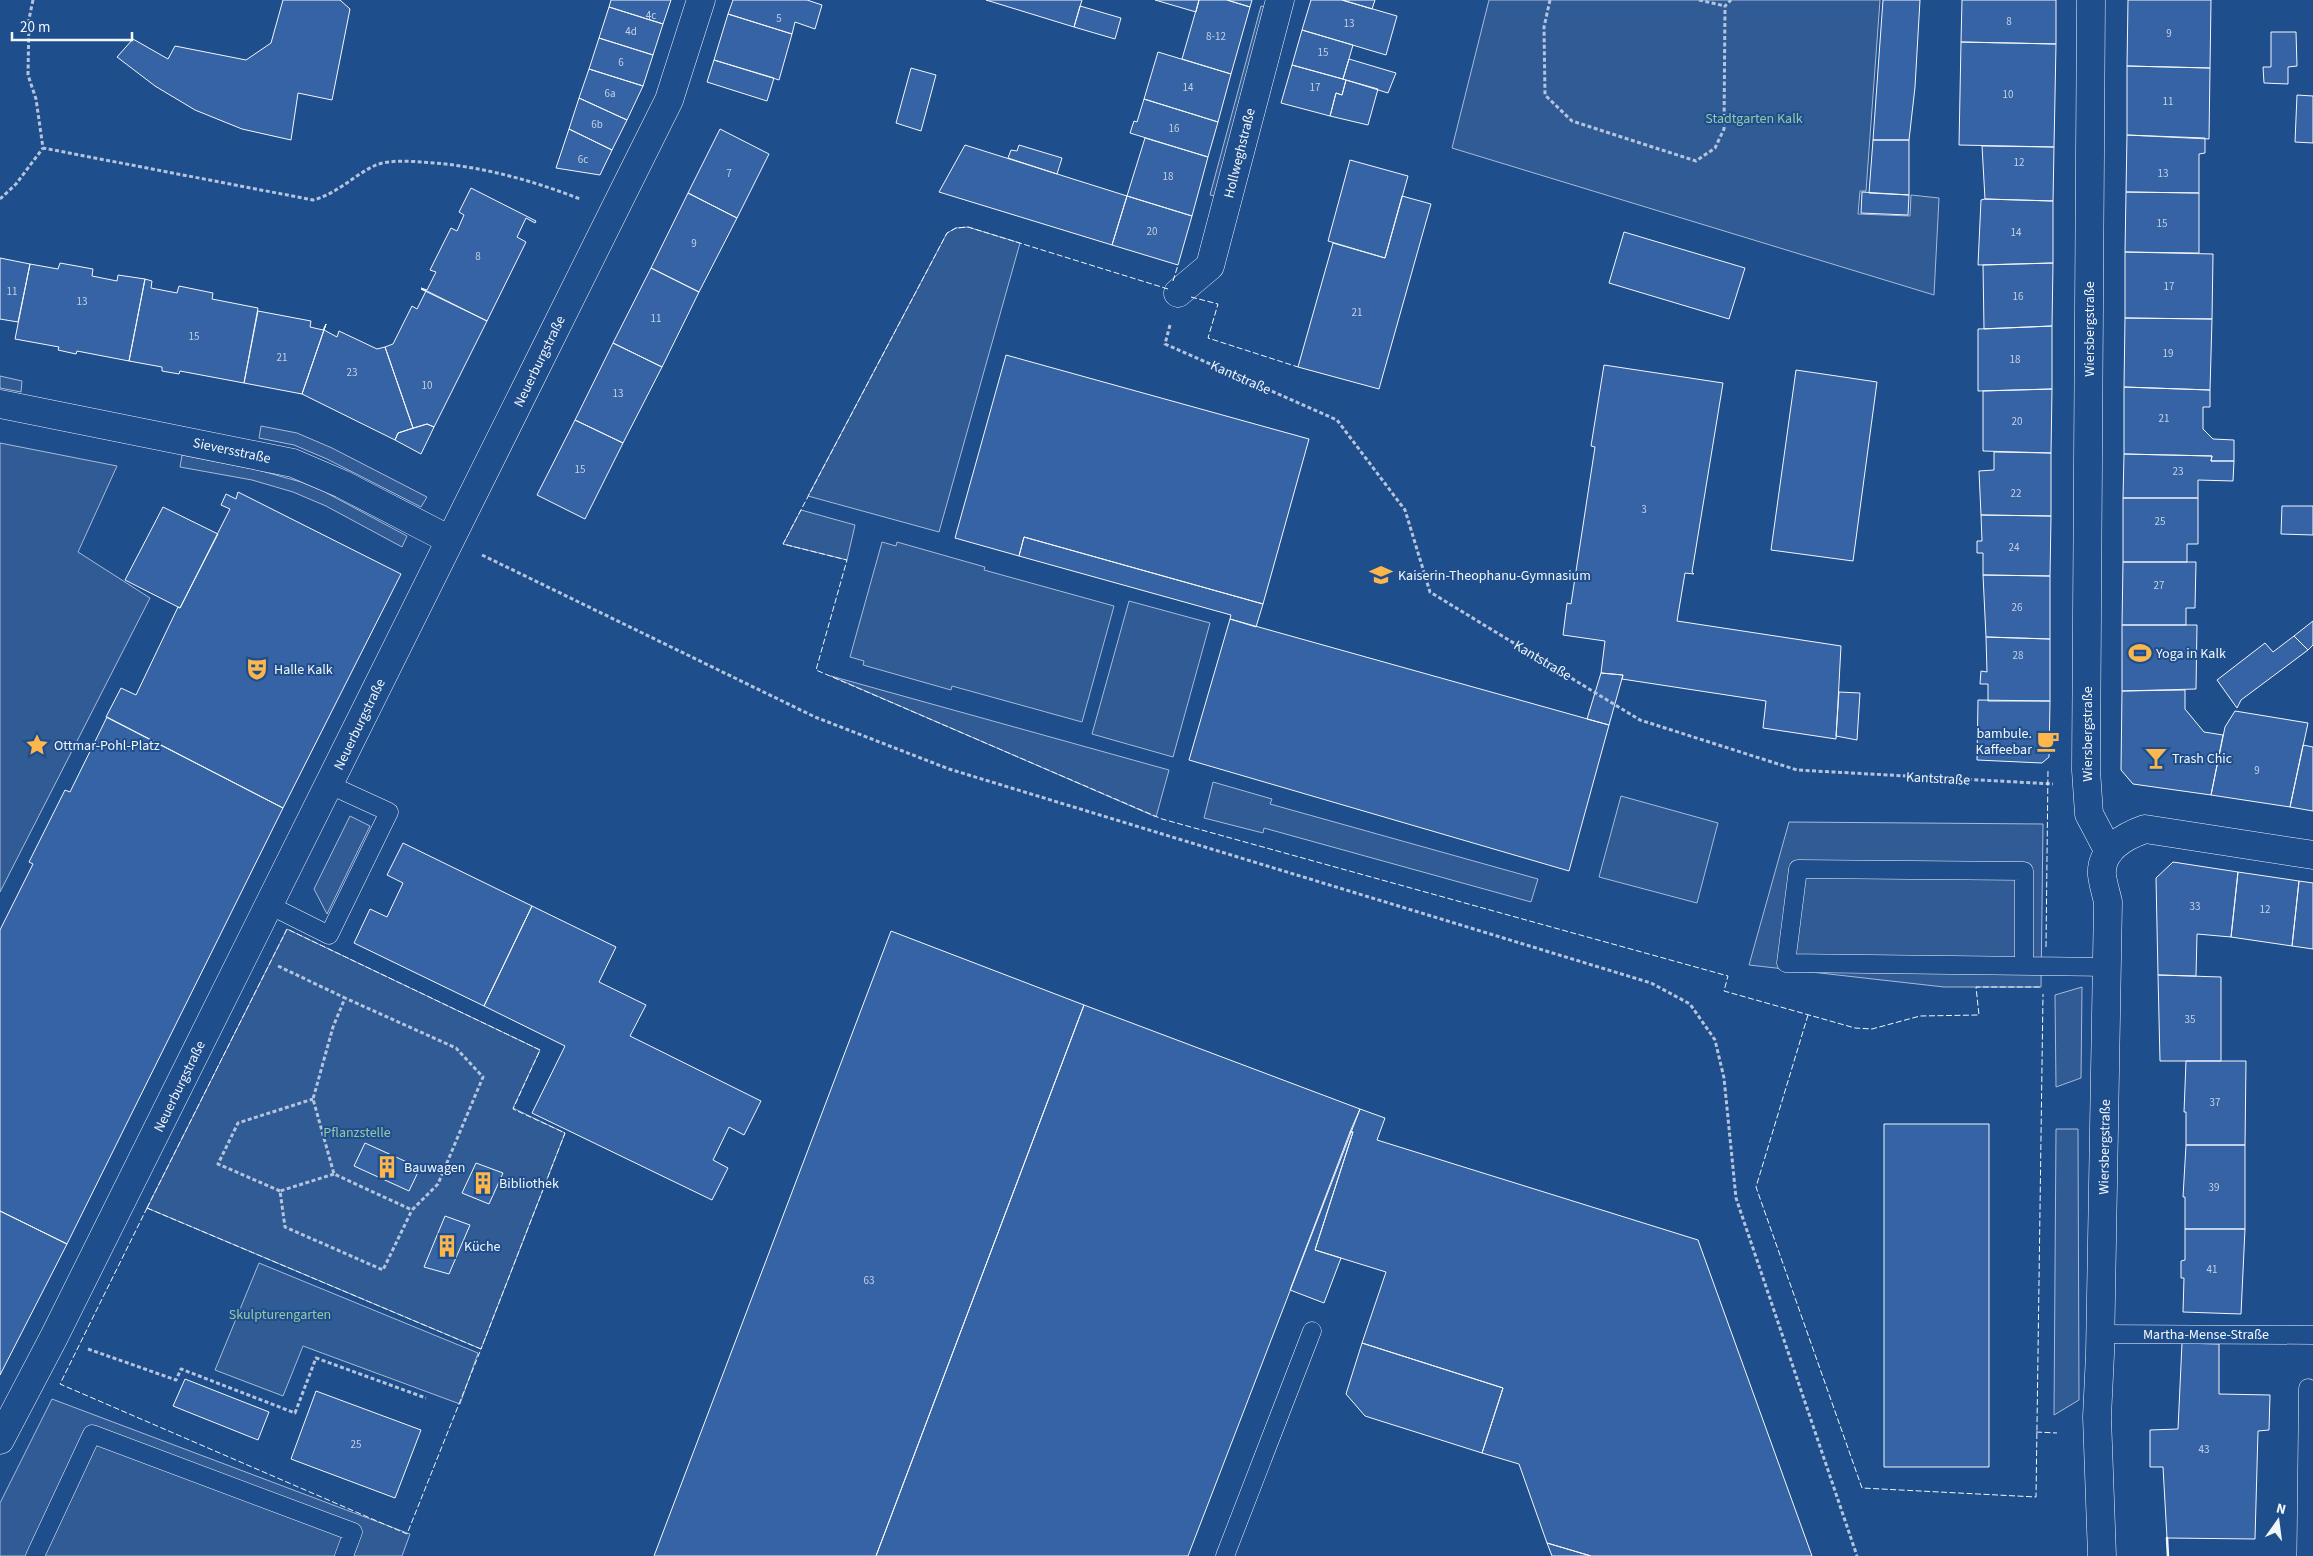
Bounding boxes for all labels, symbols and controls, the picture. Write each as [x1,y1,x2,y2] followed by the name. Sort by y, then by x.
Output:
[646,8,656,23] house number: 4c
[12,10,132,42] scale bar
[776,11,782,26] house number: 5
[2006,14,2012,29] house number: 8
[1344,16,1354,31] house number: 13
[20,17,50,38] text: 20 m
[625,24,637,39] house number: 4d
[2166,26,2172,41] house number: 9
[1206,29,1226,44] house number: 8-12
[1318,45,1328,60] house number: 15
[618,55,624,70] house number: 6
[1183,80,1194,95] house number: 14
[1310,80,1320,95] house number: 17
[604,86,616,101] house number: 6a
[2003,87,2013,102] house number: 10
[2163,94,2173,109] house number: 11
[1219,106,1261,200] street label: Hollweghstraße
[1705,109,1803,129] park label: Stadtgarten Kalk
[591,117,603,132] house number: 6b
[1169,121,1180,136] house number: 16
[578,152,588,167] house number: 6c
[2014,155,2024,170] house number: 12
[726,166,732,181] house number: 7
[2158,166,2168,181] house number: 13
[1163,169,1174,184] house number: 18
[2157,216,2167,231] house number: 15
[1147,224,1157,239] house number: 20
[2011,225,2022,240] house number: 14
[691,236,697,251] house number: 9
[475,249,481,264] house number: 8
[2164,279,2174,294] house number: 17
[2080,281,2100,377] street label: Wiersbergstraße
[7,284,17,299] house number: 11
[2013,289,2024,304] house number: 16
[77,294,87,309] house number: 13
[1352,305,1362,320] house number: 21
[651,311,661,326] house number: 11
[509,312,571,411] street label: Neuerburgstraße
[189,329,199,344] house number: 15
[2163,346,2173,361] house number: 19
[277,350,287,365] house number: 21
[2010,352,2021,367] house number: 18
[1207,356,1274,400] street label: Kantstraße
[347,365,357,380] house number: 23
[422,378,432,393] house number: 10
[613,386,623,401] house number: 13
[2159,411,2169,426] house number: 21
[2012,414,2022,429] house number: 20
[191,433,273,469] street label: Sieversstraße
[575,462,585,477] house number: 15
[2173,464,2183,479] house number: 23
[2011,486,2021,501] house number: 22
[1641,502,1647,517] house number: 3
[2155,514,2165,529] house number: 25
[2009,540,2020,555] house number: 24
[1368,562,1394,588] school or university icon: Kaiserin-Theophanu-Gymnasium
[1398,566,1591,586] place label: Kaiserin-Theophanu-Gymnasium
[2154,578,2164,593] house number: 27
[2012,600,2023,615] house number: 26
[1510,636,1575,686] street label: Kantstraße
[2127,640,2153,666] sports icon: Yoga in Kalk
[2155,644,2226,664] place label: Yoga in Kalk
[2013,648,2024,663] house number: 28
[244,656,270,682] theatre icon: Halle Kalk
[274,660,333,680] place label: Halle Kalk
[329,675,391,774] street label: Neuerburgstraße
[2078,686,2098,782] street label: Wiersbergstraße
[1976,724,2032,760] place label: bambule. Kaffeebar
[2035,728,2061,754] cafe icon: bambule. Kaffeebar
[24,732,50,758] place icon: Ottmar-Pohl-Platz
[54,736,160,756] place label: Ottmar-Pohl-Platz
[2143,745,2169,771] bar icon: Trash Chic
[2172,749,2233,769] place label: Trash Chic
[2254,763,2260,778] house number: 9
[1905,767,1971,791] street label: Kantstraße
[2190,899,2200,914] house number: 33
[2260,902,2270,917] house number: 12
[2185,1012,2195,1027] house number: 35
[149,1037,211,1136] street label: Neuerburgstraße
[2210,1095,2220,1110] house number: 37
[2094,1099,2116,1195] street label: Wiersbergstraße
[323,1123,391,1143] park label: Pflanzstelle
[374,1154,400,1180] building icon: Bauwagen
[404,1158,465,1178] place label: Bauwagen
[470,1170,496,1196] building icon: Bibliothek
[499,1174,559,1194] place label: Bibliothek
[2209,1180,2219,1195] house number: 39
[434,1233,460,1259] building icon: Küche
[464,1237,501,1257] place label: Küche
[2207,1262,2217,1277] house number: 41
[864,1273,874,1288] house number: 63
[229,1305,331,1325] park label: Skulpturengarten
[2143,1325,2269,1345] street label: Martha-Mense-Straße
[351,1437,361,1452] house number: 25
[2199,1442,2209,1457] house number: 43
[2253,1496,2303,1546] north arrow
[2274,1499,2288,1520] text: N

